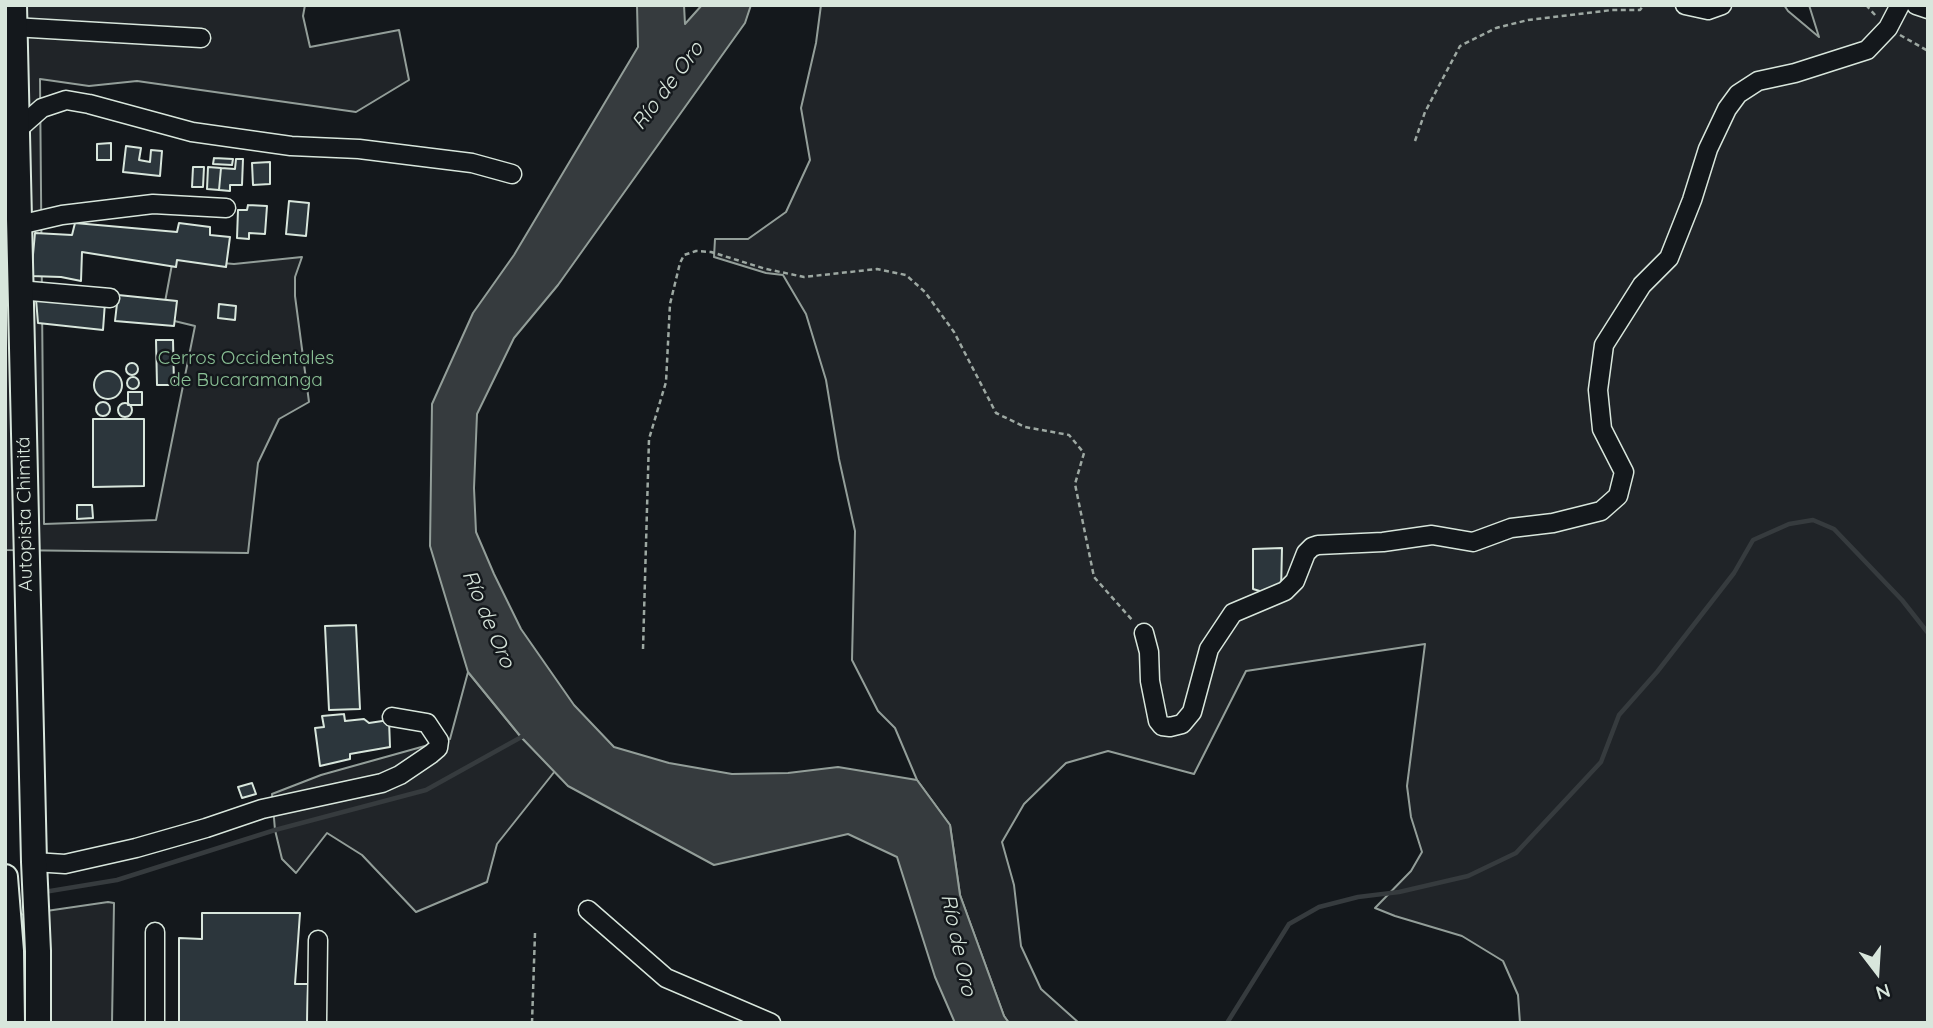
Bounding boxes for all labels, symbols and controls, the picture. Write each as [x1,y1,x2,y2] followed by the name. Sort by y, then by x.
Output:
[627,37,709,135] water label: Río de Oro
[158,347,334,391] park label: Cerros Occidentales de Bucaramanga
[12,436,38,592] street label: Autopista Chimitá
[456,566,520,672] water label: Río de Oro
[935,892,981,998] water label: Río de Oro
[1842,937,1912,1007] north arrow
[1873,979,1893,1006] text: N

